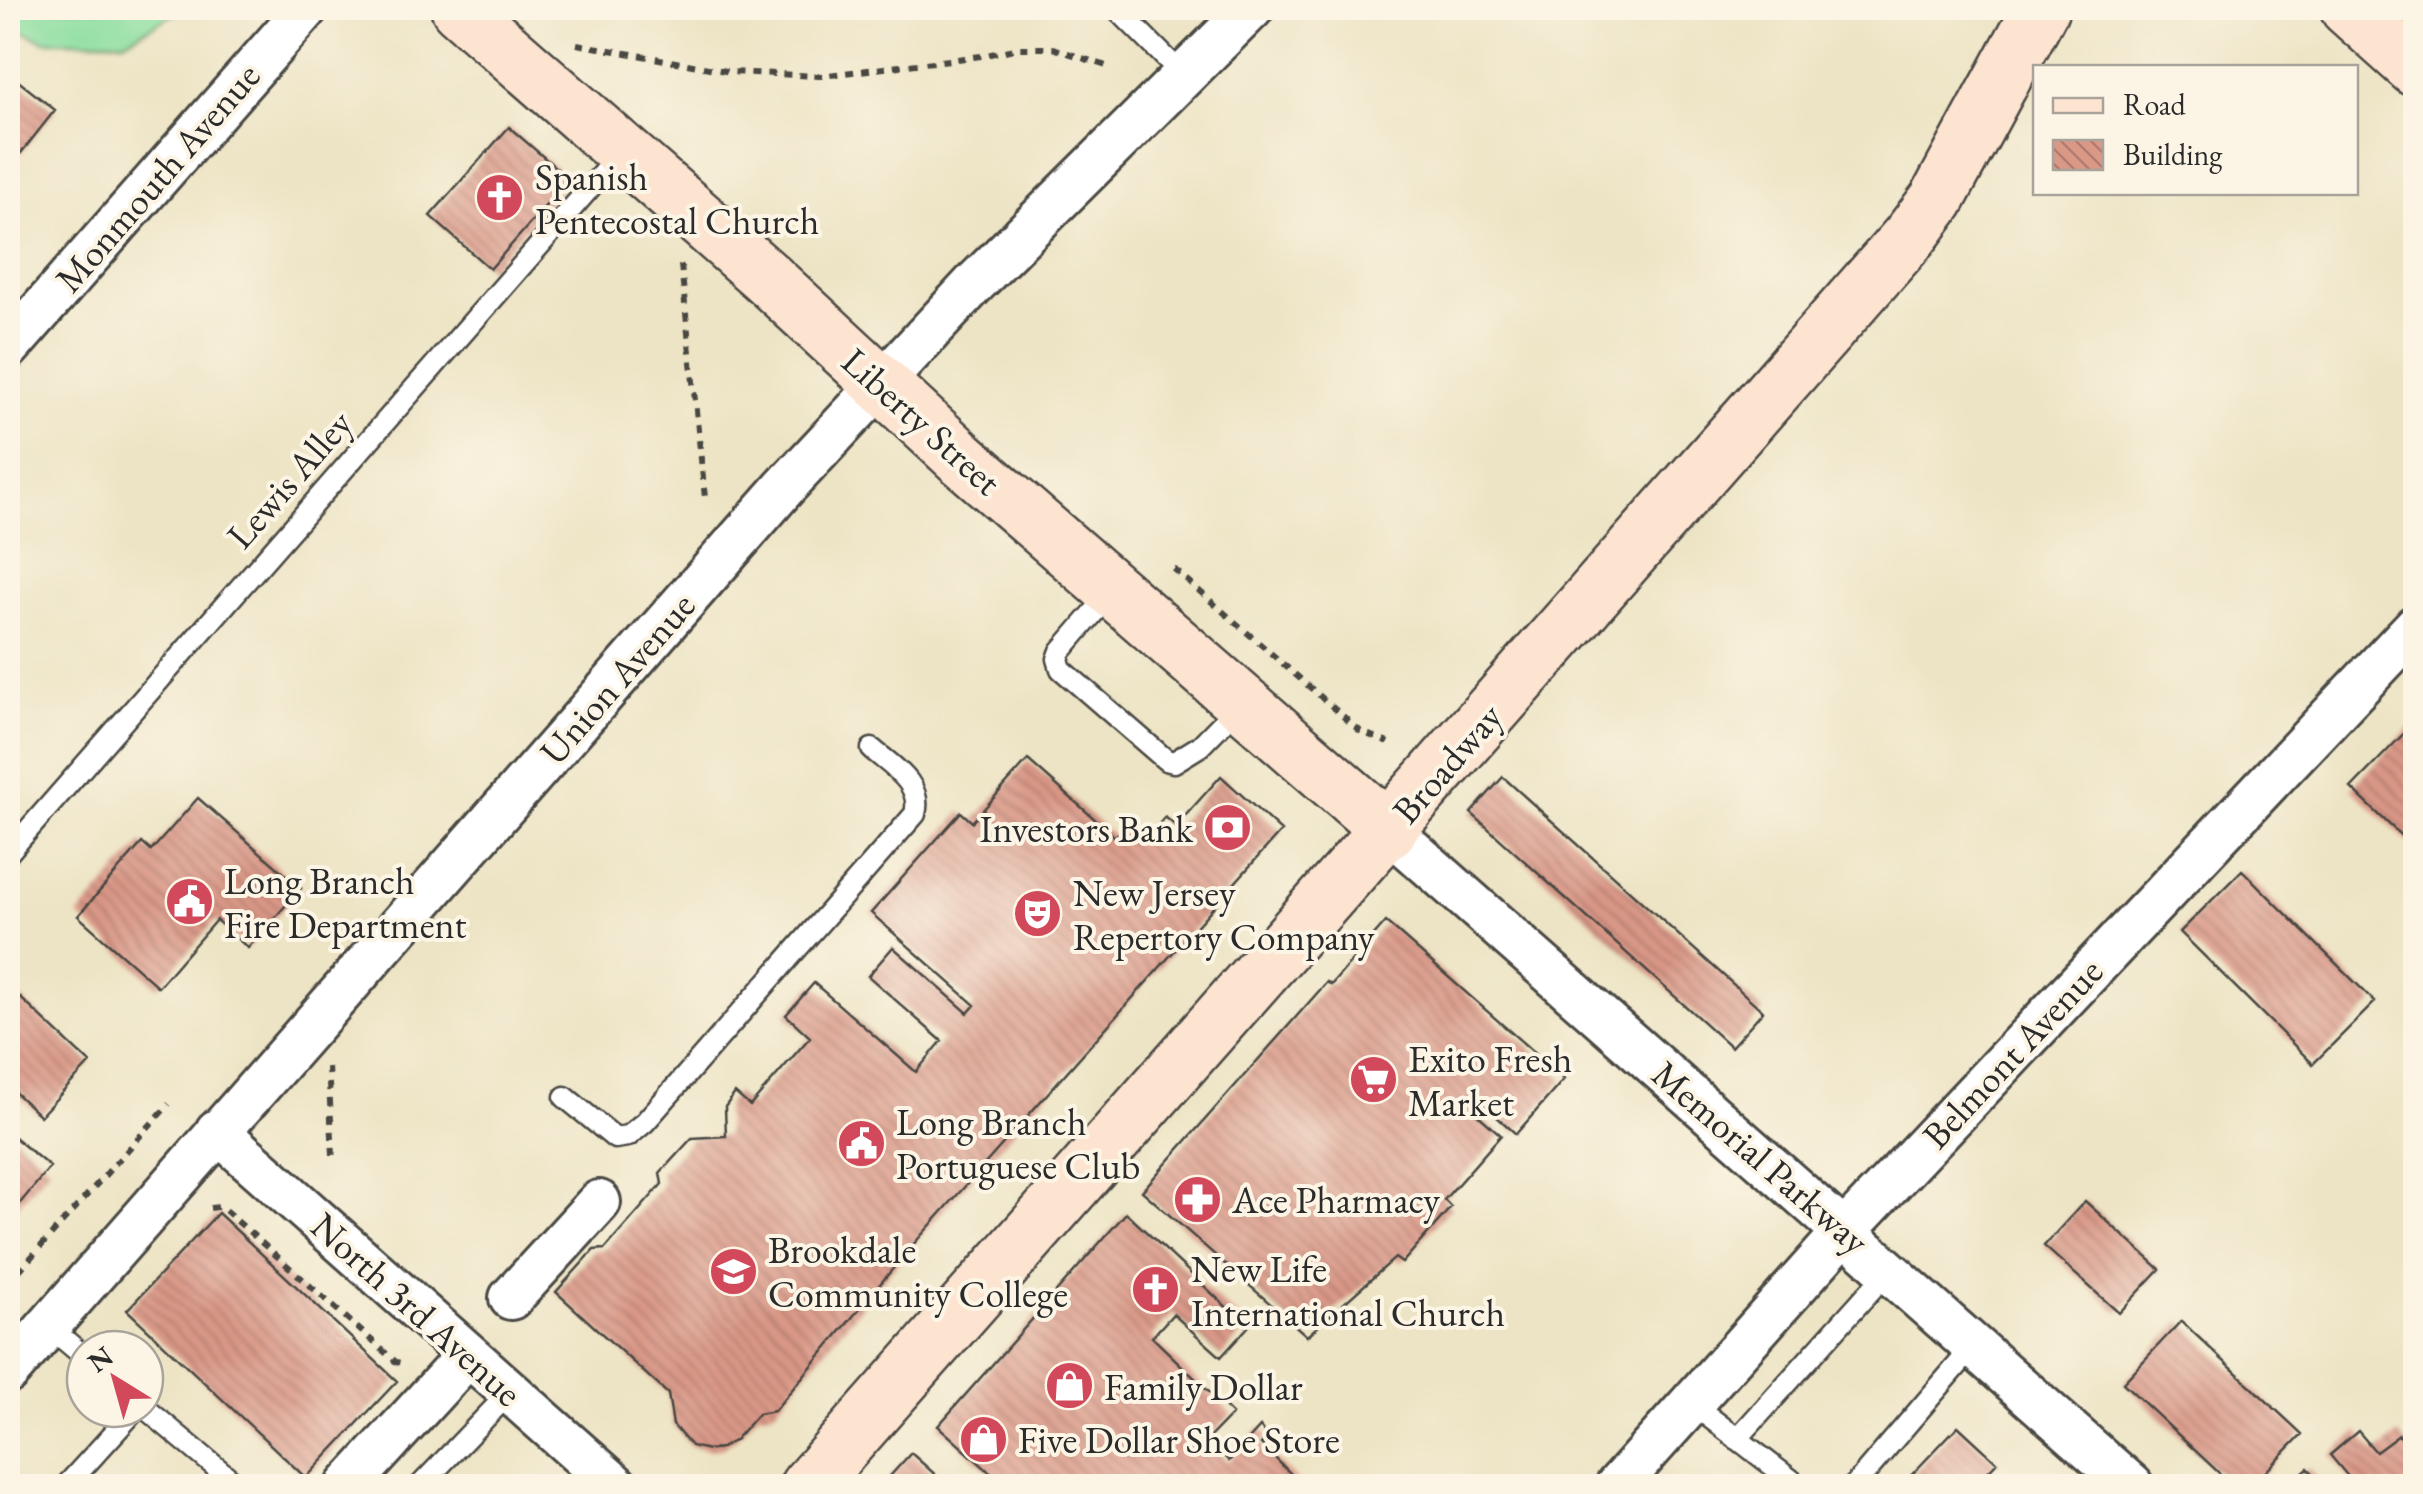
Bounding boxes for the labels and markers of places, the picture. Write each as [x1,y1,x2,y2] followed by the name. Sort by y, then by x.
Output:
[535,152,819,245] place label: Spanish Pentecostal Church
[474,172,526,224] church icon: Spanish Pentecostal Church
[1202,802,1254,854] bank icon: Investors Bank
[980,804,1194,853] place label: Investors Bank
[224,856,467,949] place label: Long Branch Fire Department
[1073,868,1375,961] place label: New Jersey Repertory Company
[163,876,215,928] public building icon: Long Branch Fire Department
[1012,888,1064,940] theatre icon: New Jersey Repertory Company
[1408,1034,1572,1127] place label: Exito Fresh Market
[1347,1054,1399,1106] supermarket icon: Exito Fresh Market
[896,1097,1140,1190] place label: Long Branch Portuguese Club
[835,1117,887,1169] public building icon: Long Branch Portuguese Club
[1171,1173,1223,1225] pharmacy icon: Ace Pharmacy
[1231,1175,1440,1224] place label: Ace Pharmacy
[768,1225,1068,1318] place label: Brookdale Community College
[1191,1244,1505,1337] place label: New Life International Church
[707,1245,759,1297] school or university icon: Brookdale Community College
[1130,1264,1182,1316] church icon: New Life International Church
[1043,1360,1095,1412] shop icon: Family Dollar
[1104,1362,1303,1411] place label: Family Dollar
[957,1413,1009,1465] shop icon: Five Dollar Shoe Store
[1018,1415,1340,1464] place label: Five Dollar Shoe Store

